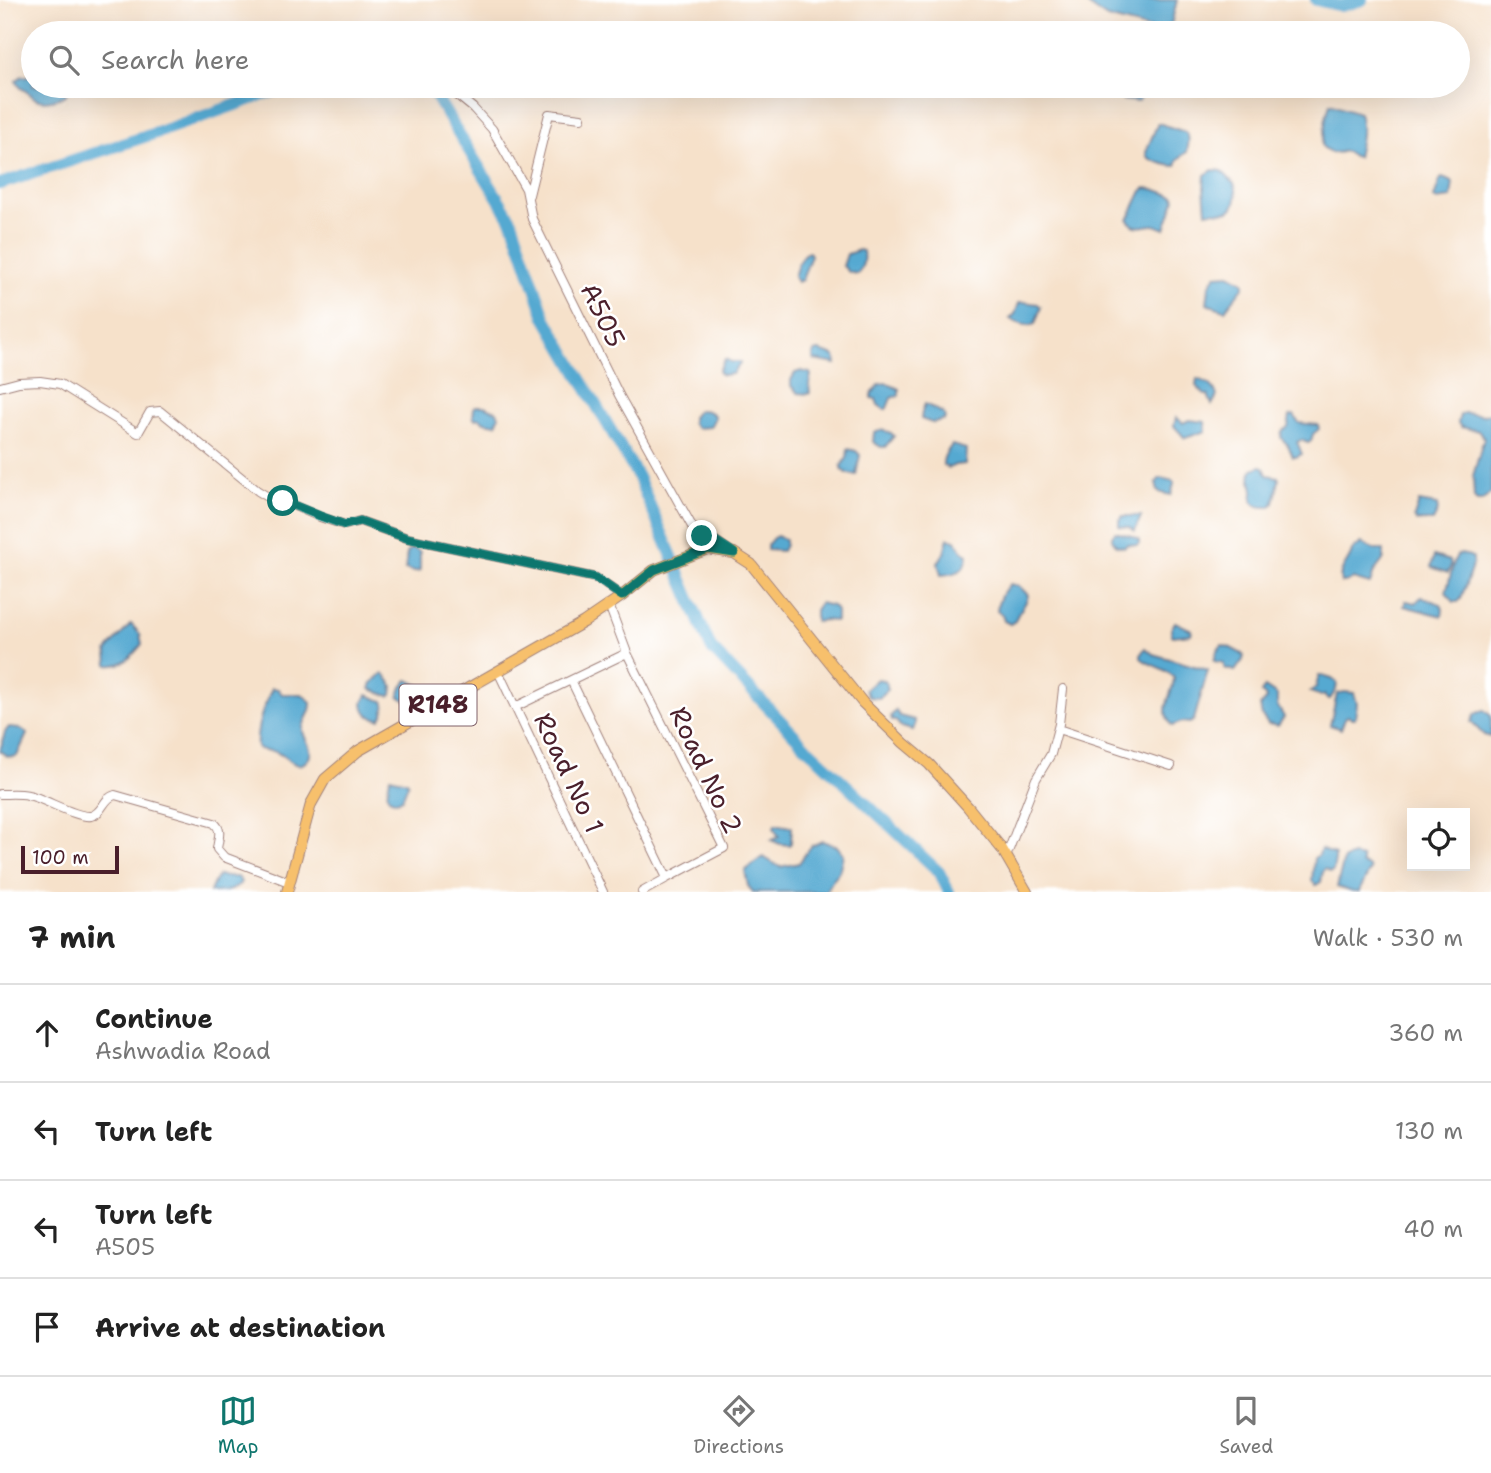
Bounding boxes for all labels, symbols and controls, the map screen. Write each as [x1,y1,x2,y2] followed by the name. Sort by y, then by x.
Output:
[21,21,1470,98] search box
[45,41,83,79] icon: search
[101,42,250,77] text: Search here
[573,277,634,353] street label: A505
[267,485,298,516] route start
[686,520,717,551] route end
[400,684,476,726] road number: R148
[662,701,751,839] street label: Road No 2
[526,707,613,839] street label: Road No 1
[1407,808,1470,871] map controls
[1407,808,1470,871] button: locate
[21,843,119,875] scale bar
[32,845,89,870] text: 100 m
[28,917,115,958] text: 7 min
[1313,923,1463,953] text: Walk · 530 m
[95,1001,213,1036] text: Continue
[28,1014,66,1052] icon: ahead
[1388,1018,1463,1048] text: 360 m
[95,1036,271,1066] text: Ashwadia Road
[28,1112,66,1150] icon: left
[95,1114,212,1149] text: Turn left
[1395,1116,1463,1146] text: 130 m
[95,1197,212,1232] text: Turn left
[28,1210,66,1248] icon: left
[1403,1214,1463,1244] text: 40 m
[95,1232,155,1262] text: A505
[28,1308,66,1346] icon: arrive
[95,1310,385,1345] text: Arrive at destination
[218,1392,258,1459] tab: Map
[694,1392,784,1459] tab: Directions
[1219,1392,1273,1459] tab: Saved

